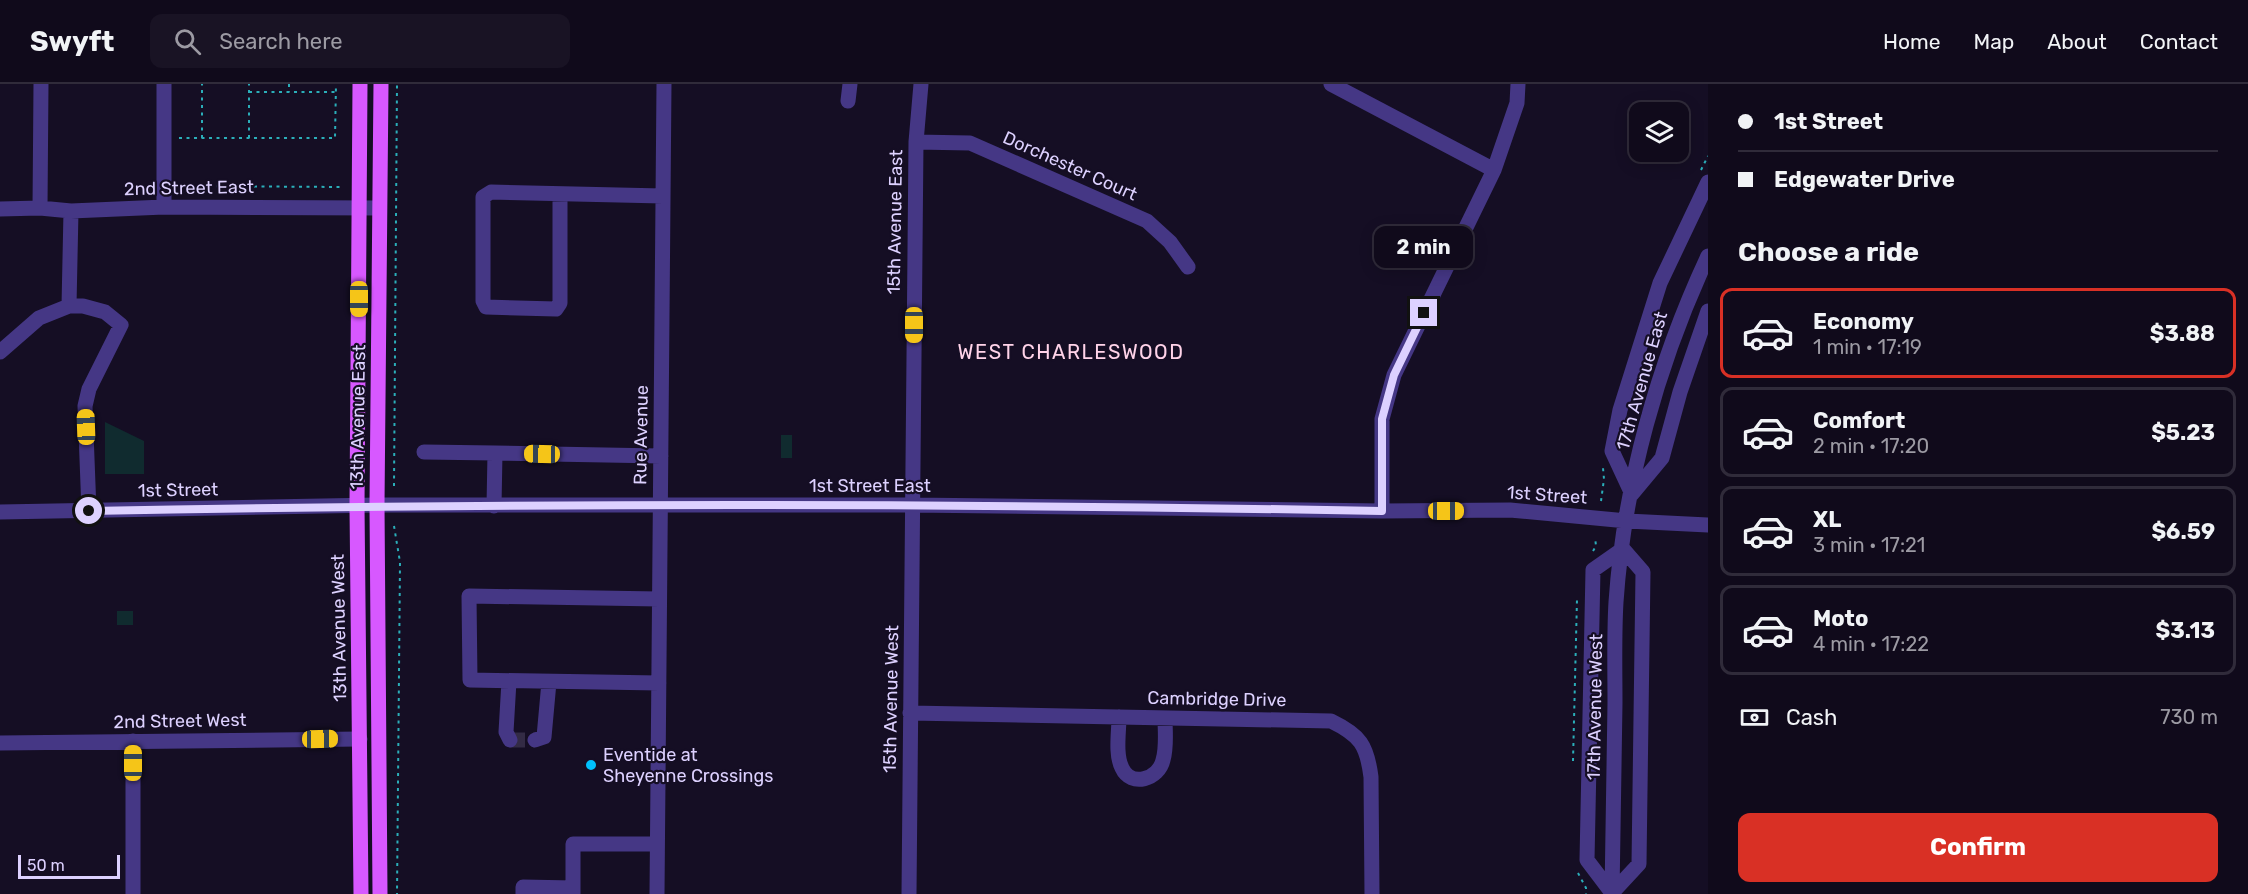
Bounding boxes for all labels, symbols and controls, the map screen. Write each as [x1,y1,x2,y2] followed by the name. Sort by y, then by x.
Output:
[150,14,570,68] search box
[30,25,114,58] text: Swyft
[171,25,204,58] icon: search
[219,28,343,55] text: Search here
[1883,29,1940,54] text: Home
[1973,29,2014,54] text: Map
[2047,29,2107,54] text: About
[2140,29,2218,54] text: Contact
[1629,102,1689,162] map controls
[1629,102,1689,162] button: layers
[1774,108,1883,135] text: 1st Street
[1000,127,1140,205] street label: Dorchester Court
[883,149,907,295] street label: 15th Avenue East
[1774,166,1955,193] text: Edgewater Drive
[124,176,254,200] street label: 2nd Street East
[1374,226,1474,268] callout: 2 min
[1396,235,1451,259] text: 2 min
[1738,236,1919,268] text: Choose a ride
[350,281,368,317] car
[1410,299,1437,326] route end
[1741,306,1795,360] icon: car
[905,307,923,343] car
[1813,308,1914,335] text: Economy
[1612,309,1672,453] street label: 17th Avenue East
[2150,320,2215,347] text: $3.88
[1813,335,1922,359] text: 1 min · 17:19
[958,340,1184,364] district label: WEST CHARLESWOOD
[346,344,370,490] street label: 13th Avenue East
[629,385,653,485] street label: Rue Avenue
[1741,405,1795,459] icon: car
[1813,407,1905,434] text: Comfort
[76,409,96,445] car
[2151,419,2215,446] text: $5.23
[1813,434,1929,458] text: 2 min · 17:20
[524,445,560,463] car
[809,475,931,497] street label: 1st Street East
[138,478,218,502] street label: 1st Street
[1506,481,1588,509] street label: 1st Street
[75,497,102,524] route start
[1428,502,1464,520] car
[1741,504,1795,558] icon: car
[1813,506,1841,533] text: XL
[2151,518,2215,545] text: $6.59
[1813,533,1925,557] text: 3 min · 17:21
[327,554,351,702] street label: 13th Avenue West
[1741,603,1795,657] icon: car
[1813,605,1868,632] text: Moto
[2156,617,2215,644] text: $3.13
[879,625,903,773] street label: 15th Avenue West
[1813,632,1929,656] text: 4 min · 17:22
[1583,634,1607,780] street label: 17th Avenue West
[1147,687,1287,711] street label: Cambridge Drive
[1738,701,1771,734] icon: cash
[1786,704,1837,731] text: Cash
[2160,705,2218,729] text: 730 m
[113,709,247,733] street label: 2nd Street West
[302,730,338,748] car
[603,744,773,787] place label: Eventide at Sheyenne Crossings
[124,745,142,781] car
[584,758,598,772] marker: Eventide at Sheyenne Crossings
[1738,813,2218,882] button: Confirm
[18,852,120,880] scale bar
[27,856,65,875] text: 50 m

